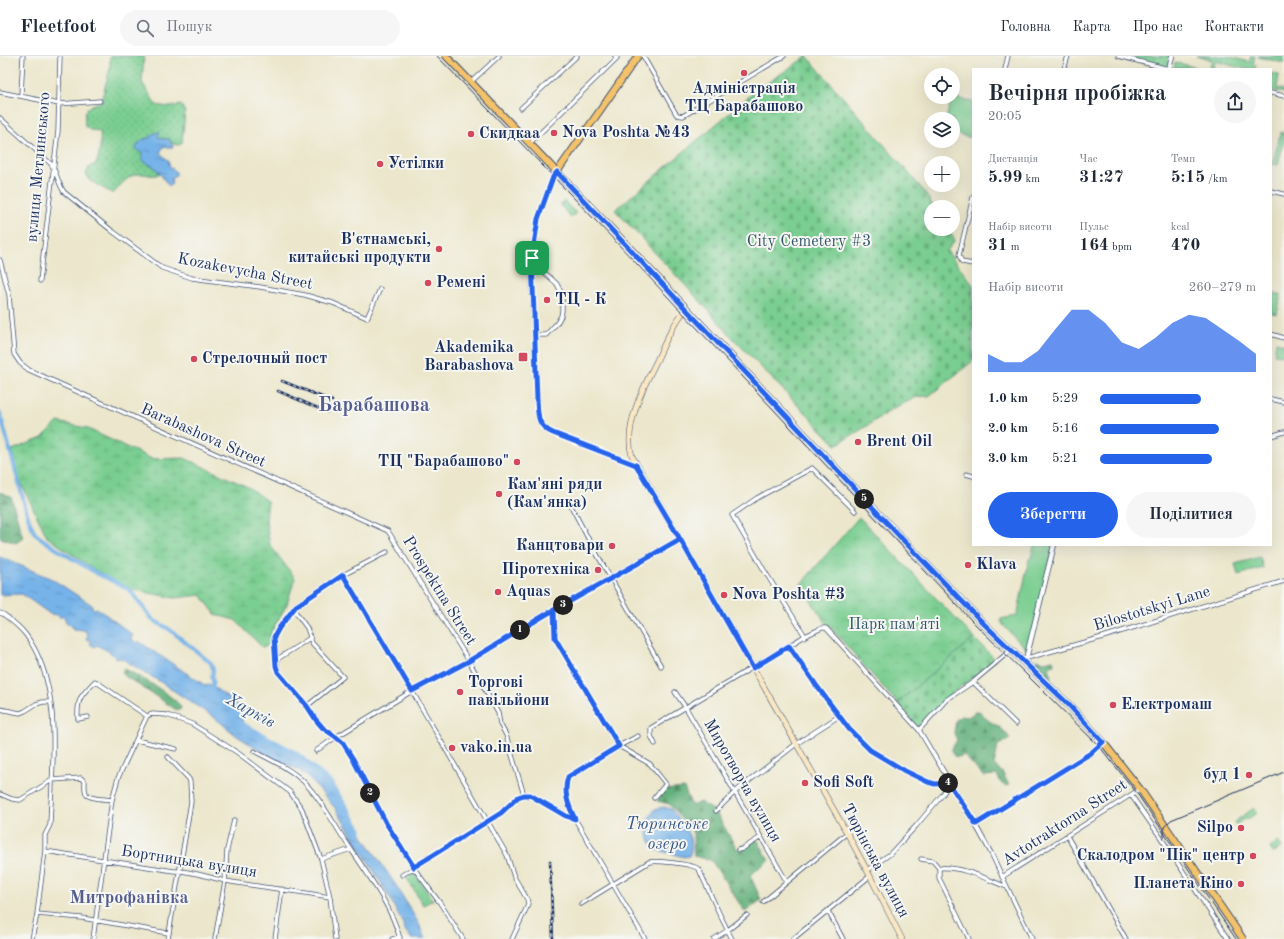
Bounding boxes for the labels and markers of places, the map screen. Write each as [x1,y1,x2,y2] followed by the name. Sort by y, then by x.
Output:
[739,68,749,78] marker: Адміністрація ТЦ Барабашово
[685,81,803,115] place label: Адміністрація ТЦ Барабашово
[562,125,690,141] place label: Nova Poshta №43
[479,126,540,142] place label: Скидкаа
[549,128,559,138] marker: Nova Poshta №43
[466,129,476,139] marker: Скидкаа
[388,156,444,172] place label: Устілки
[375,159,385,169] marker: Устілки
[288,232,431,266] place label: В'єтнамські, китайські продукти
[515,241,549,275] pin
[434,244,444,254] marker: В'єтнамські, китайські продукти
[436,275,486,291] place label: Ремені
[423,278,433,288] marker: Ремені
[555,292,607,308] place label: ТЦ - К
[542,295,552,305] marker: ТЦ - К
[424,340,514,374] place label: Akademіka Barabashova
[202,351,328,367] place label: Стрелочный пост
[517,351,529,363] marker: Akademіka Barabashova
[189,354,199,364] marker: Стрелочный пост
[866,434,932,450] place label: Brent Oil
[853,437,863,447] marker: Brent Oil
[378,454,509,470] place label: ТЦ "Барабашово"
[512,457,522,467] marker: ТЦ "Барабашово"
[507,477,603,511] place label: Кам'яні ряди (Кам'янка)
[494,489,504,499] marker: Кам'яні ряди (Кам'янка)
[854,489,874,509] pin: 5
[516,538,604,554] place label: Канцтовари
[607,541,617,551] marker: Канцтовари
[976,557,1017,573] place label: Klava
[963,560,973,570] marker: Klava
[502,562,590,578] place label: Піротехніка
[593,565,603,575] marker: Піротехніка
[506,584,550,600] place label: Aquas
[493,587,503,597] marker: Aquas
[732,587,845,603] place label: Nova Poshta #3
[719,590,729,600] marker: Nova Poshta #3
[553,595,573,615] pin: 3
[510,620,530,640] pin: 1
[468,675,549,709] place label: Торгові павільйони
[455,687,465,697] marker: Торгові павільйони
[1121,697,1212,713] place label: Електромаш
[1108,700,1118,710] marker: Електромаш
[460,740,532,756] place label: vako.in.ua
[447,743,457,753] marker: vako.in.ua
[1203,767,1241,783] place label: буд 1
[1244,770,1254,780] marker: буд 1
[938,773,958,793] pin: 4
[813,775,874,791] place label: Sofi Soft
[800,778,810,788] marker: Sofi Soft
[360,783,380,803] pin: 2
[1197,820,1233,836] place label: Silpo
[1236,823,1246,833] marker: Silpo
[1077,848,1245,864] place label: Скалодром "Пік" центр
[1248,851,1258,861] marker: Скалодром "Пік" центр
[1133,876,1233,892] place label: Планета Кіно
[1236,879,1246,889] marker: Планета Кіно

